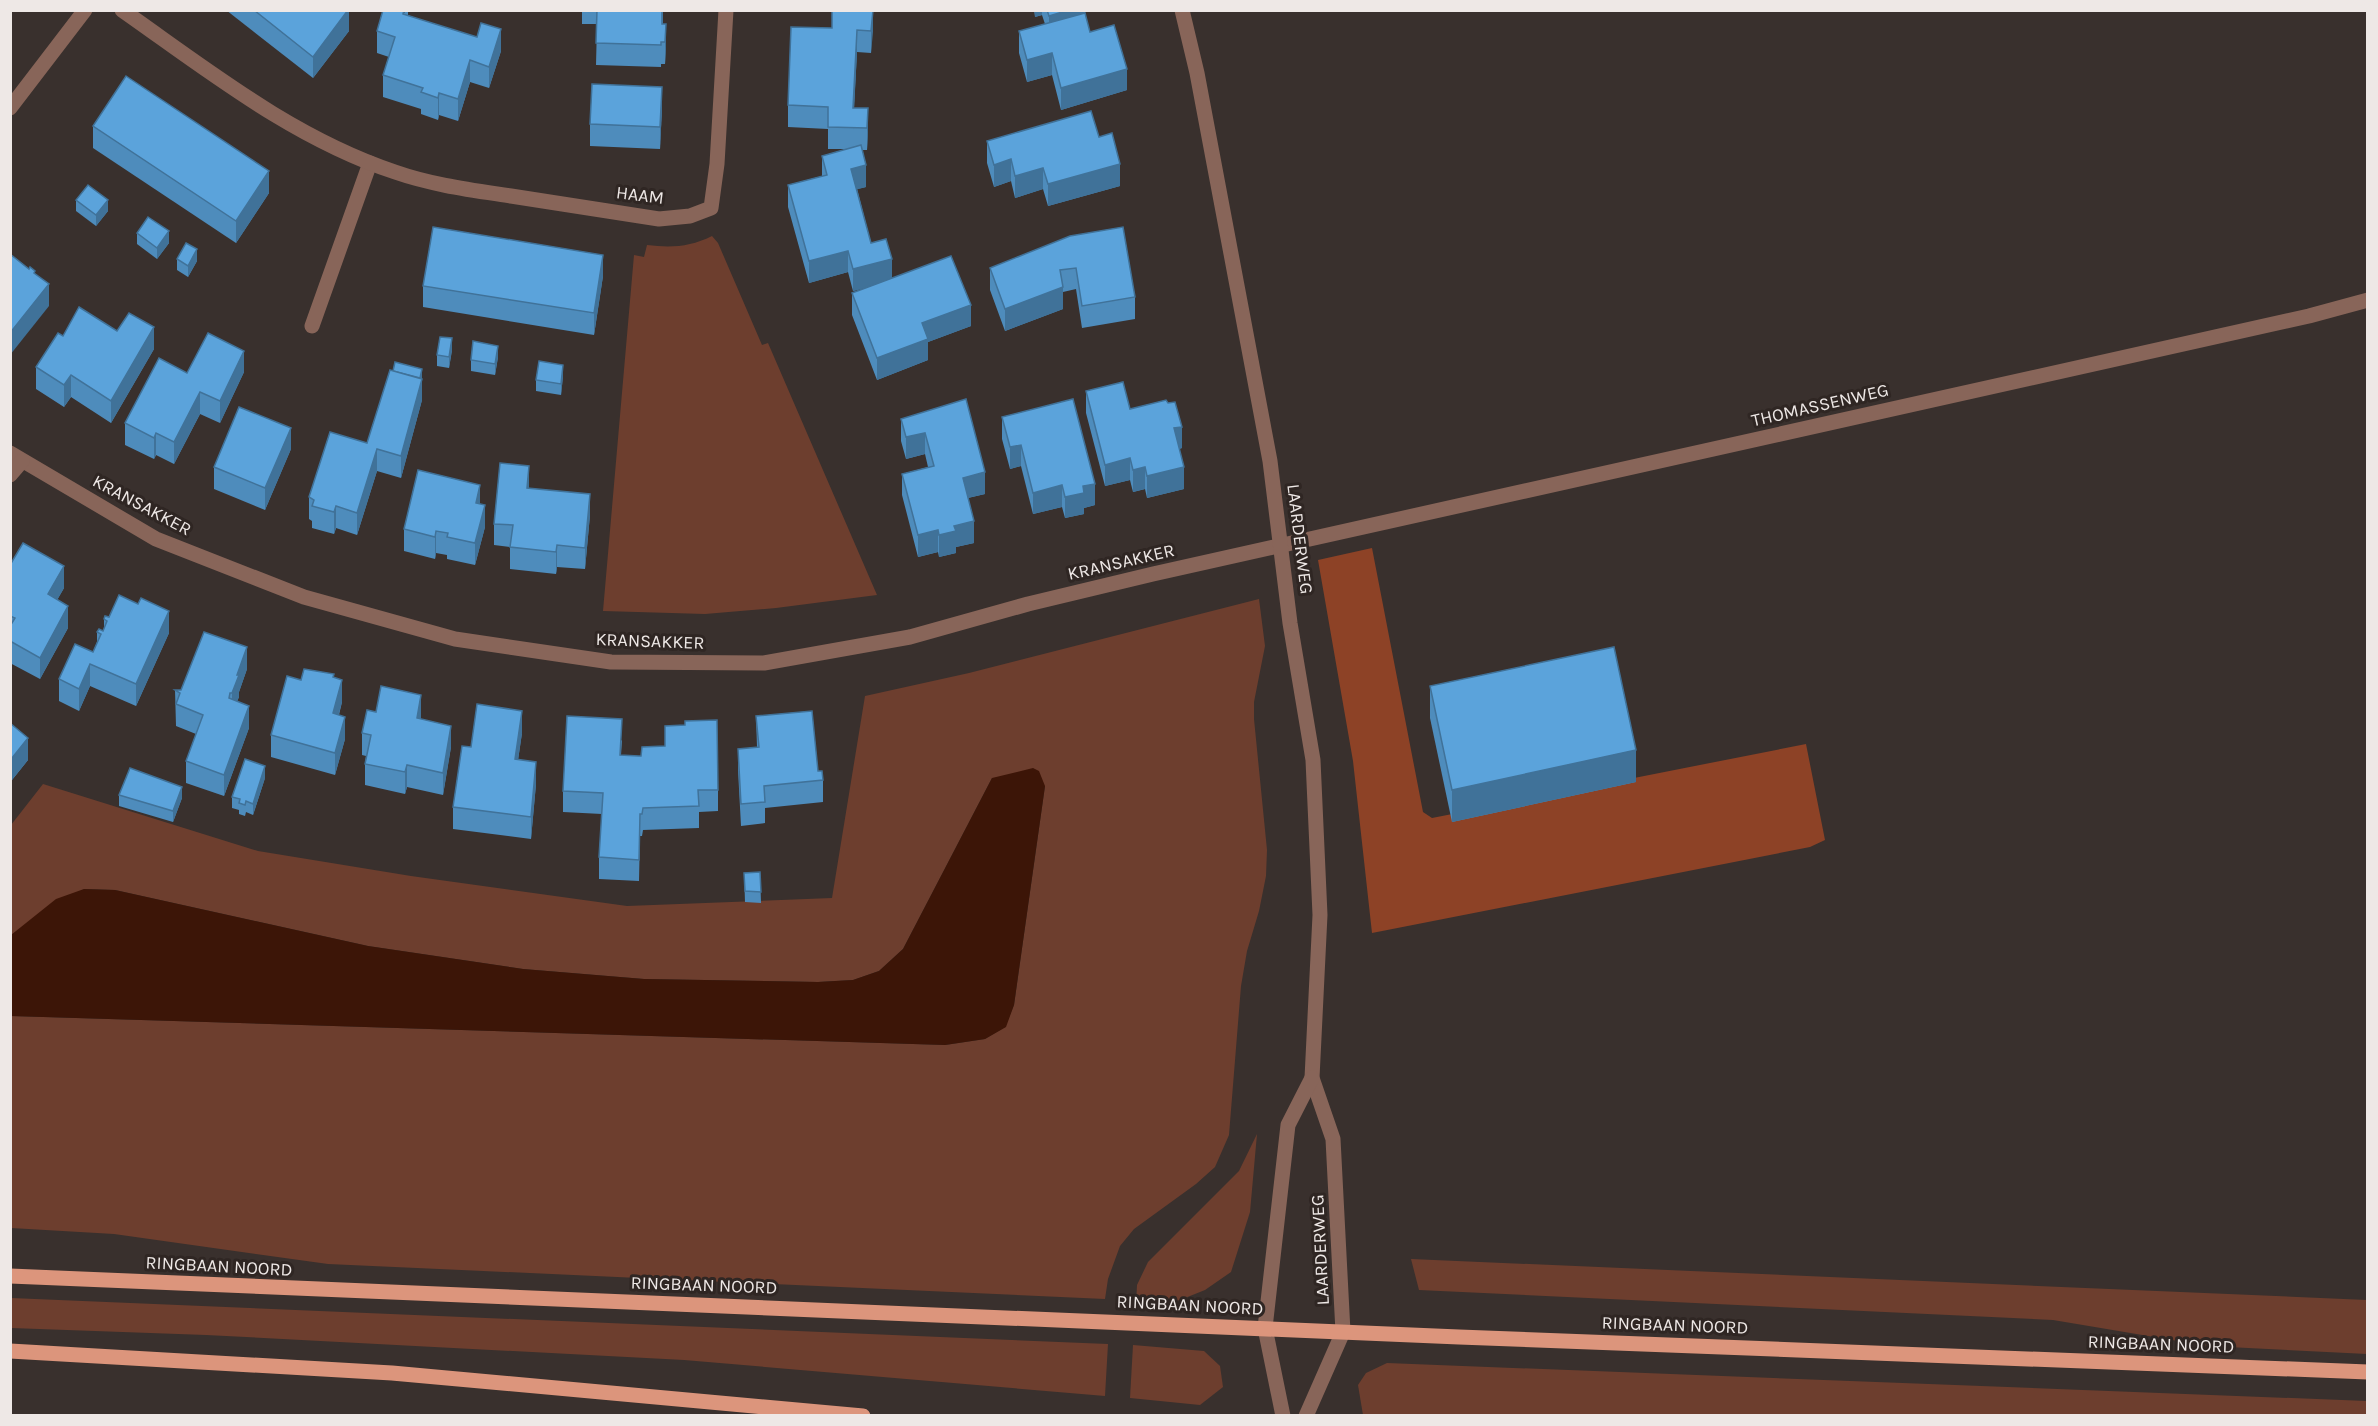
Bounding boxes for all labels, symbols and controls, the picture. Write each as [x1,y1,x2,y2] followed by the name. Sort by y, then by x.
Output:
[615,181,665,209] street label: HAAM
[1749,379,1891,431] street label: THOMASSENWEG
[89,470,195,540] street label: KRANSAKKER
[1282,483,1318,595] street label: LAARDERWEG
[1065,539,1177,585] street label: KRANSAKKER
[595,628,705,654] street label: KRANSAKKER
[1306,1194,1334,1306] street label: LAARDERWEG
[145,1251,293,1281] street label: RINGBAAN NOORD
[630,1271,778,1299] street label: RINGBAAN NOORD
[1116,1290,1264,1320] street label: RINGBAAN NOORD
[1601,1311,1749,1339] street label: RINGBAAN NOORD
[2087,1330,2235,1358] street label: RINGBAAN NOORD

